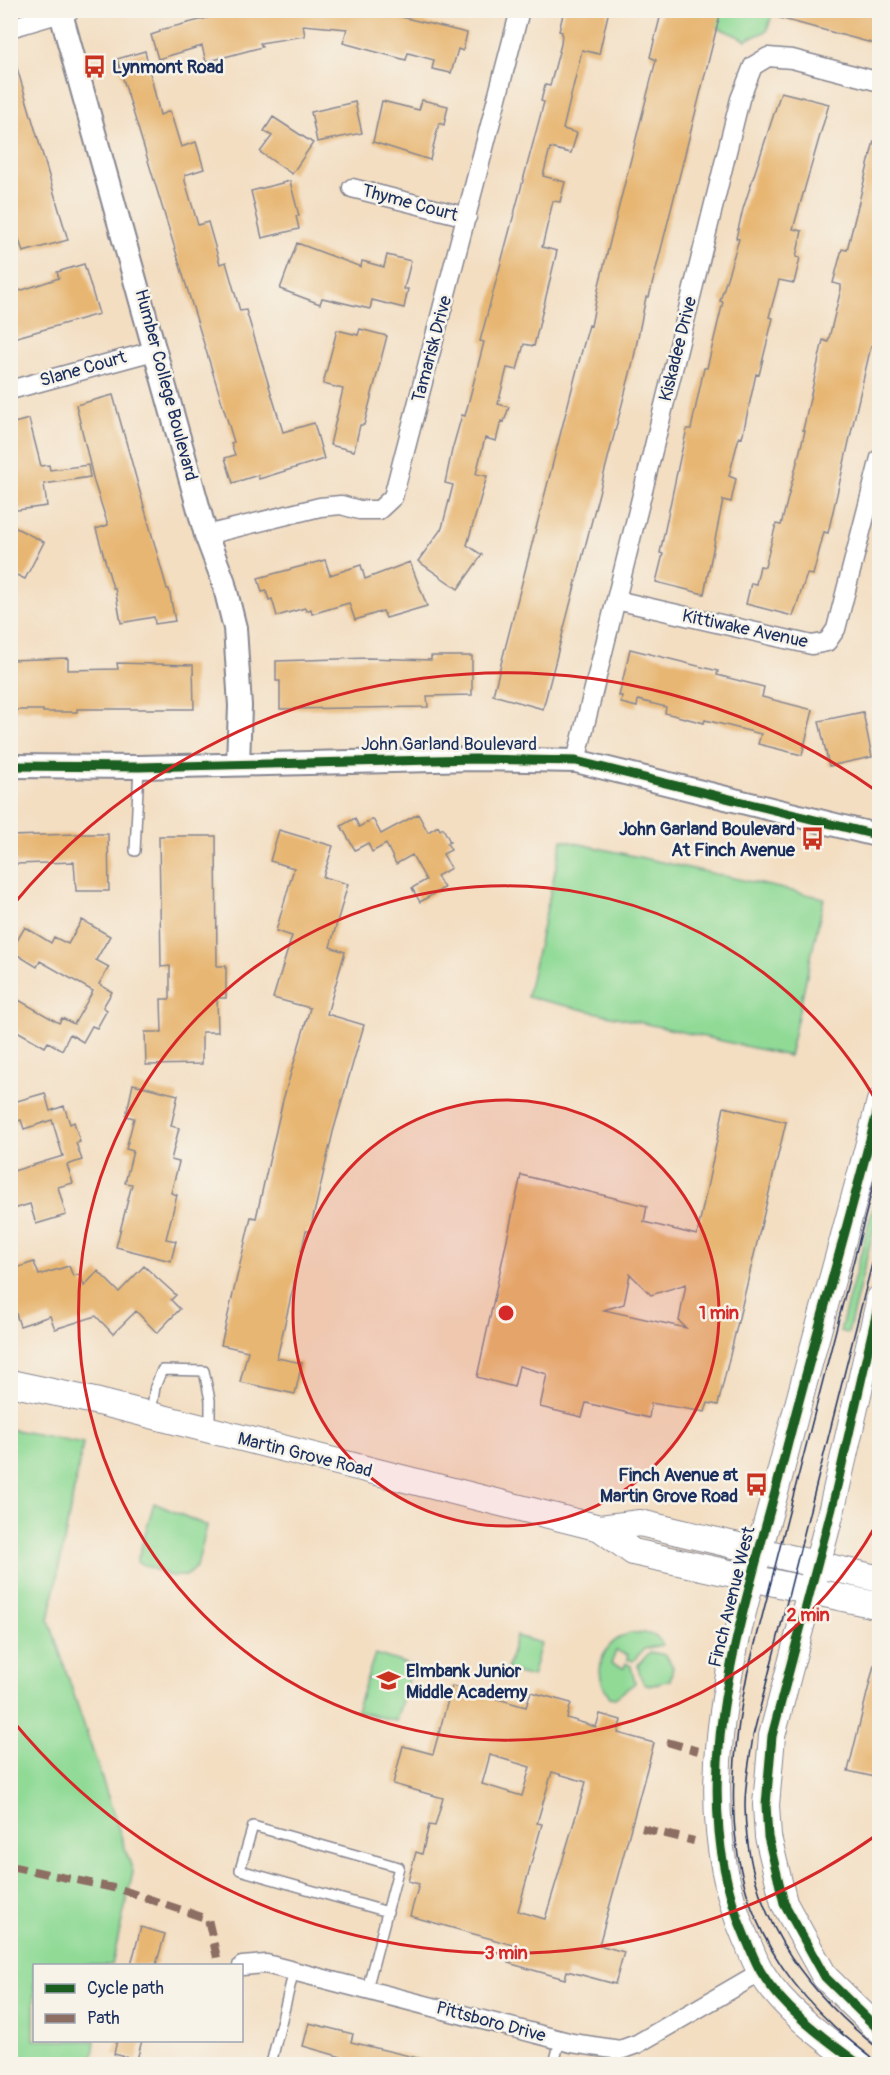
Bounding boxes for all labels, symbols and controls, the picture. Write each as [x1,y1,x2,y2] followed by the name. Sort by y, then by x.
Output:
[81,54,107,80] bus stop icon: Lynmont Road
[112,56,224,79] place label: Lynmont Road
[360,179,461,227] street label: Thyme Court
[129,287,203,483] street label: Humber College Boulevard
[407,293,457,405] street label: Tamarisk Drive
[654,294,702,404] street label: Kiskadee Drive
[37,345,130,392] street label: Slane Court
[680,604,810,654] street label: Kittiwake Avenue
[361,733,537,756] street label: John Garland Boulevard
[619,818,796,862] place label: John Garland Boulevard At Finch Avenue
[800,826,826,852] bus stop icon: John Garland Boulevard At Finch Avenue
[699,1302,739,1325] text: 1 min
[496,1303,516,1323] centre of rings
[235,1427,375,1483] street label: Martin Grove Road
[600,1464,739,1508] place label: Finch Avenue at Martin Grove Road
[743,1472,769,1498] bus stop icon: Finch Avenue at Martin Grove Road
[703,1523,761,1670] street label: Finch Avenue West
[786,1604,830,1627] text: 2 min
[406,1660,528,1704] place label: Elmbank Junior Middle Academy
[375,1668,401,1694] school or university icon: Elmbank Junior Middle Academy
[484,1942,528,1965] text: 3 min
[33,1964,243,2042] legend
[87,1977,164,2000] text: Cycle path
[434,1996,548,2048] street label: Pittsboro Drive
[87,2007,120,2030] text: Path

